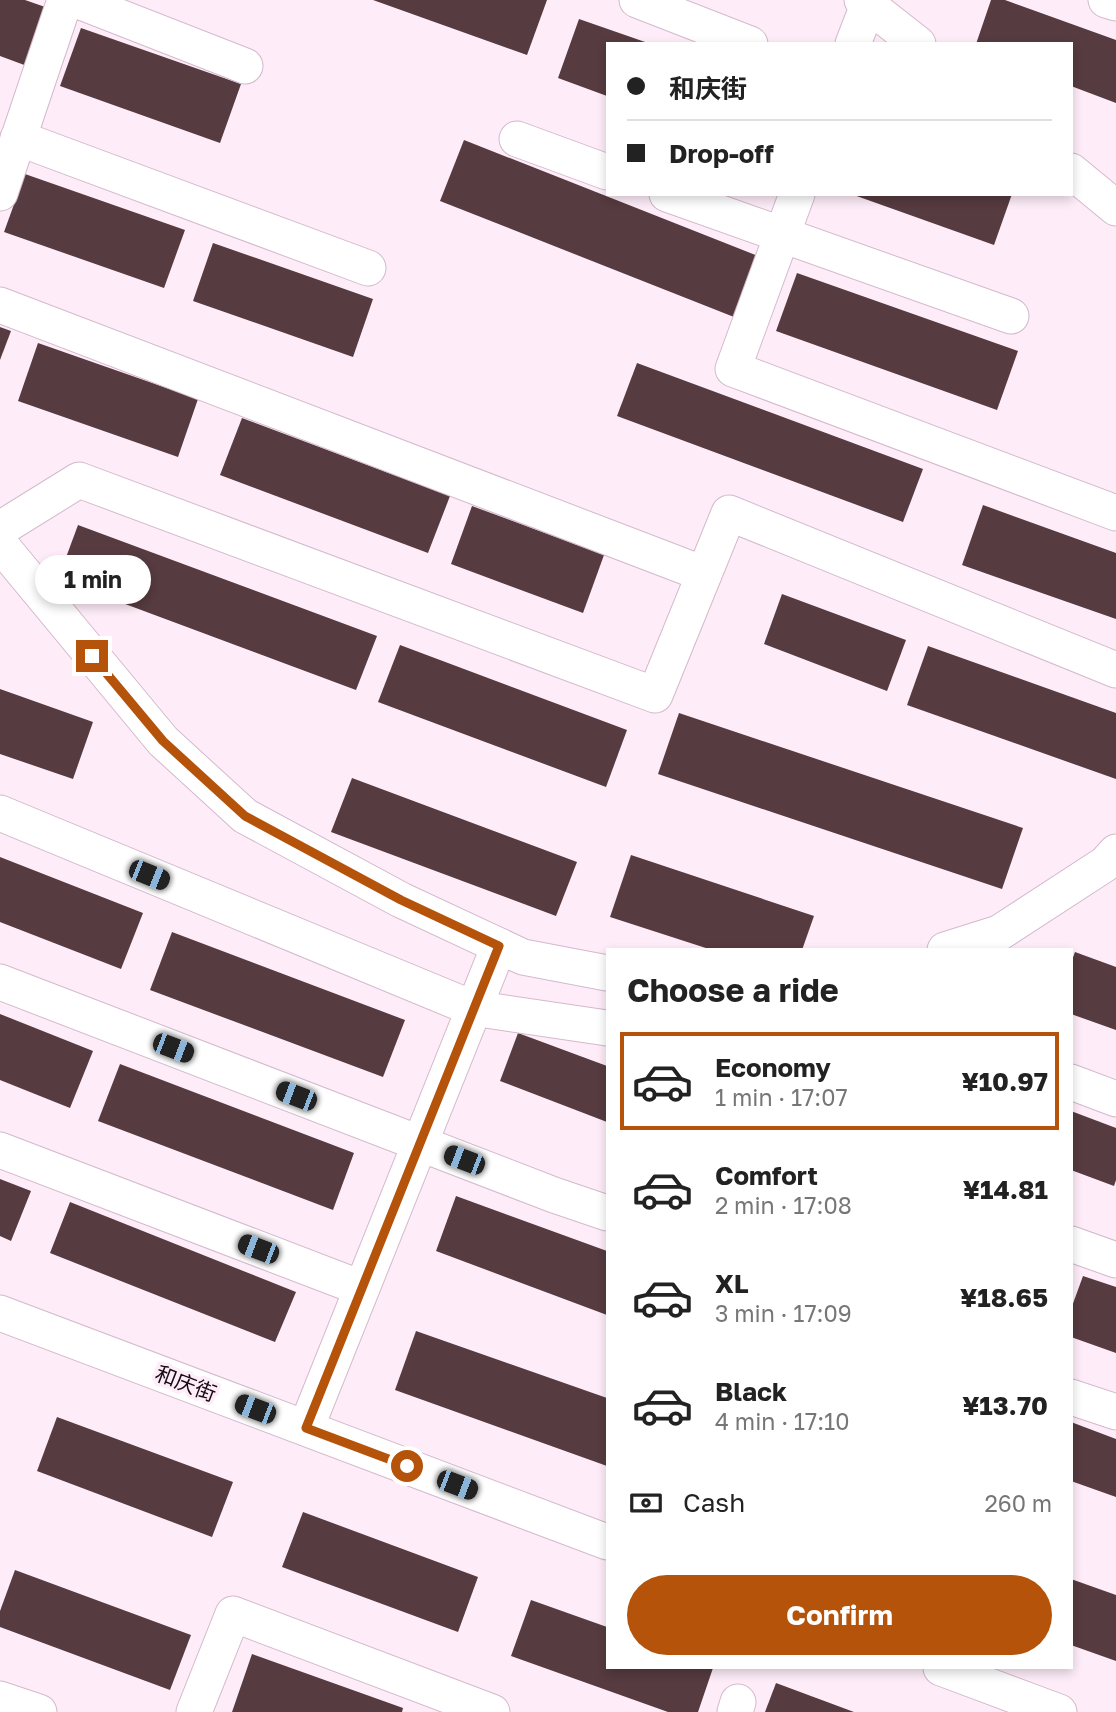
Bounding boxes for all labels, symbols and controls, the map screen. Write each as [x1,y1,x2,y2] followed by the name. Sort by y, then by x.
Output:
[669,73,747,104] text: 和庆街
[669,138,774,169] text: Drop-off
[34,554,150,604] callout: 1 min
[64,565,122,593] text: 1 min
[76,640,108,672] route end
[126,857,173,893] car
[627,971,839,1009] text: Choose a ride
[150,1031,197,1065] car
[631,1050,694,1113] icon: car
[715,1052,831,1083] text: Economy
[962,1066,1048,1097] text: ¥10.97
[273,1079,320,1113] car
[715,1083,848,1111] text: 1 min · 17:07
[441,1143,488,1177] car
[631,1158,694,1221] icon: car
[715,1160,818,1191] text: Comfort
[963,1174,1048,1205] text: ¥14.81
[715,1191,852,1219] text: 2 min · 17:08
[235,1232,282,1266] car
[631,1266,694,1329] icon: car
[715,1268,749,1299] text: XL
[960,1282,1048,1313] text: ¥18.65
[715,1299,852,1327] text: 3 min · 17:09
[152,1360,220,1406] street label: 和庆街
[631,1374,694,1437] icon: car
[715,1376,787,1407] text: Black
[962,1390,1048,1421] text: ¥13.70
[232,1392,279,1426] car
[715,1407,850,1435] text: 4 min · 17:10
[391,1450,423,1482] route start
[434,1468,481,1502] car
[627,1484,665,1522] icon: cash
[683,1487,745,1518] text: Cash
[984,1489,1052,1517] text: 260 m
[627,1575,1052,1655] button: Confirm

